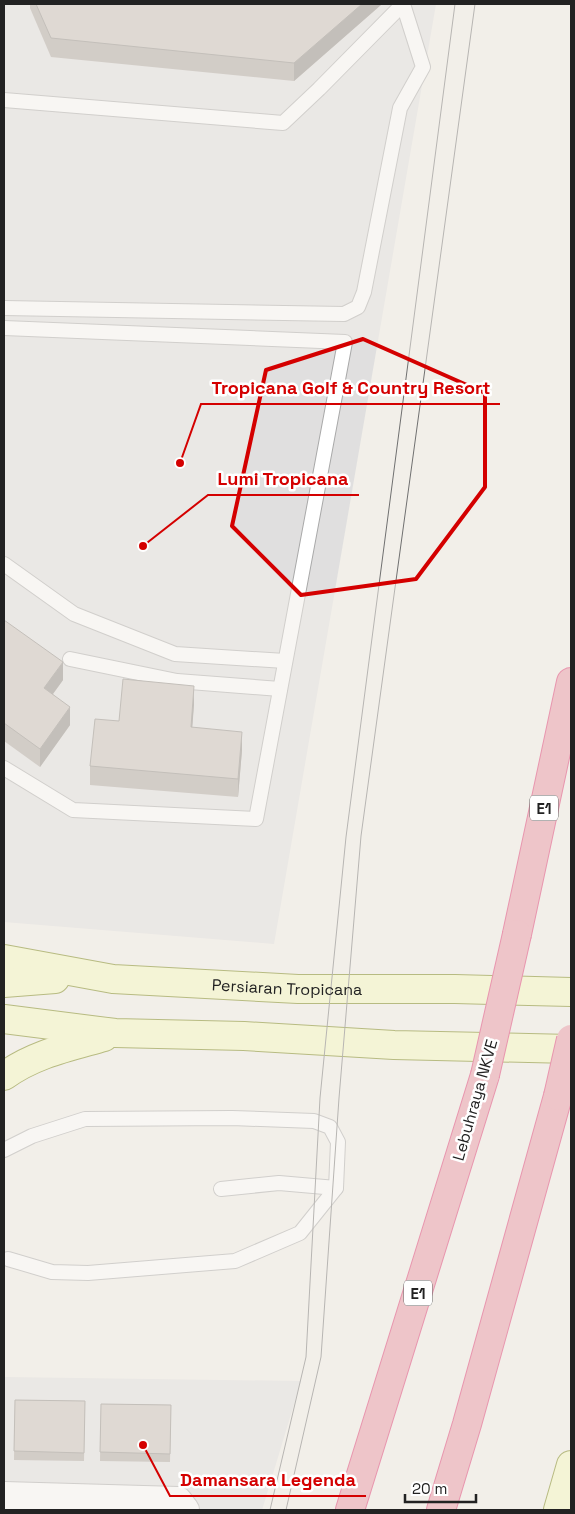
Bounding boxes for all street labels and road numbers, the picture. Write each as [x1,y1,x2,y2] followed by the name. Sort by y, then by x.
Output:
[530,796,558,820] road number: E1
[211,974,362,1000] street label: Persiaran Tropicana
[448,1037,502,1163] street label: Lebuhraya NKVE
[404,1280,432,1306] road number: E1

